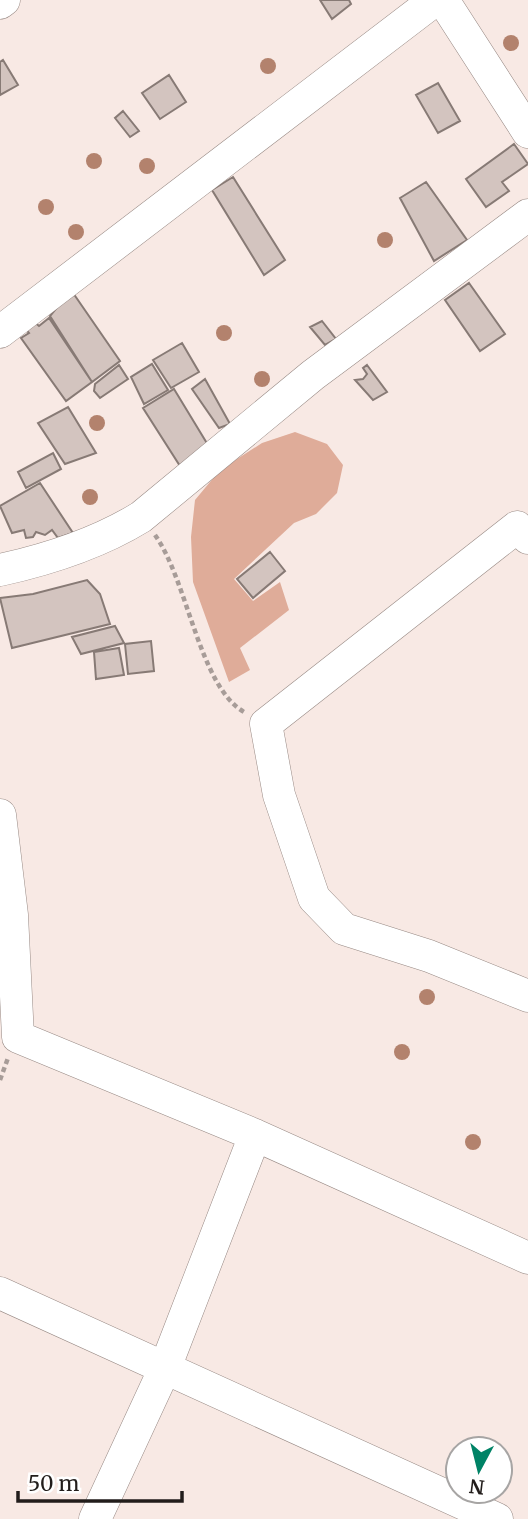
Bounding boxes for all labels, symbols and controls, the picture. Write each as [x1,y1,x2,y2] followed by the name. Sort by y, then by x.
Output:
[444,1435,514,1505] north arrow
[18,1460,182,1504] scale bar
[28,1470,79,1497] text: 50 m
[468,1474,486,1500] text: N

